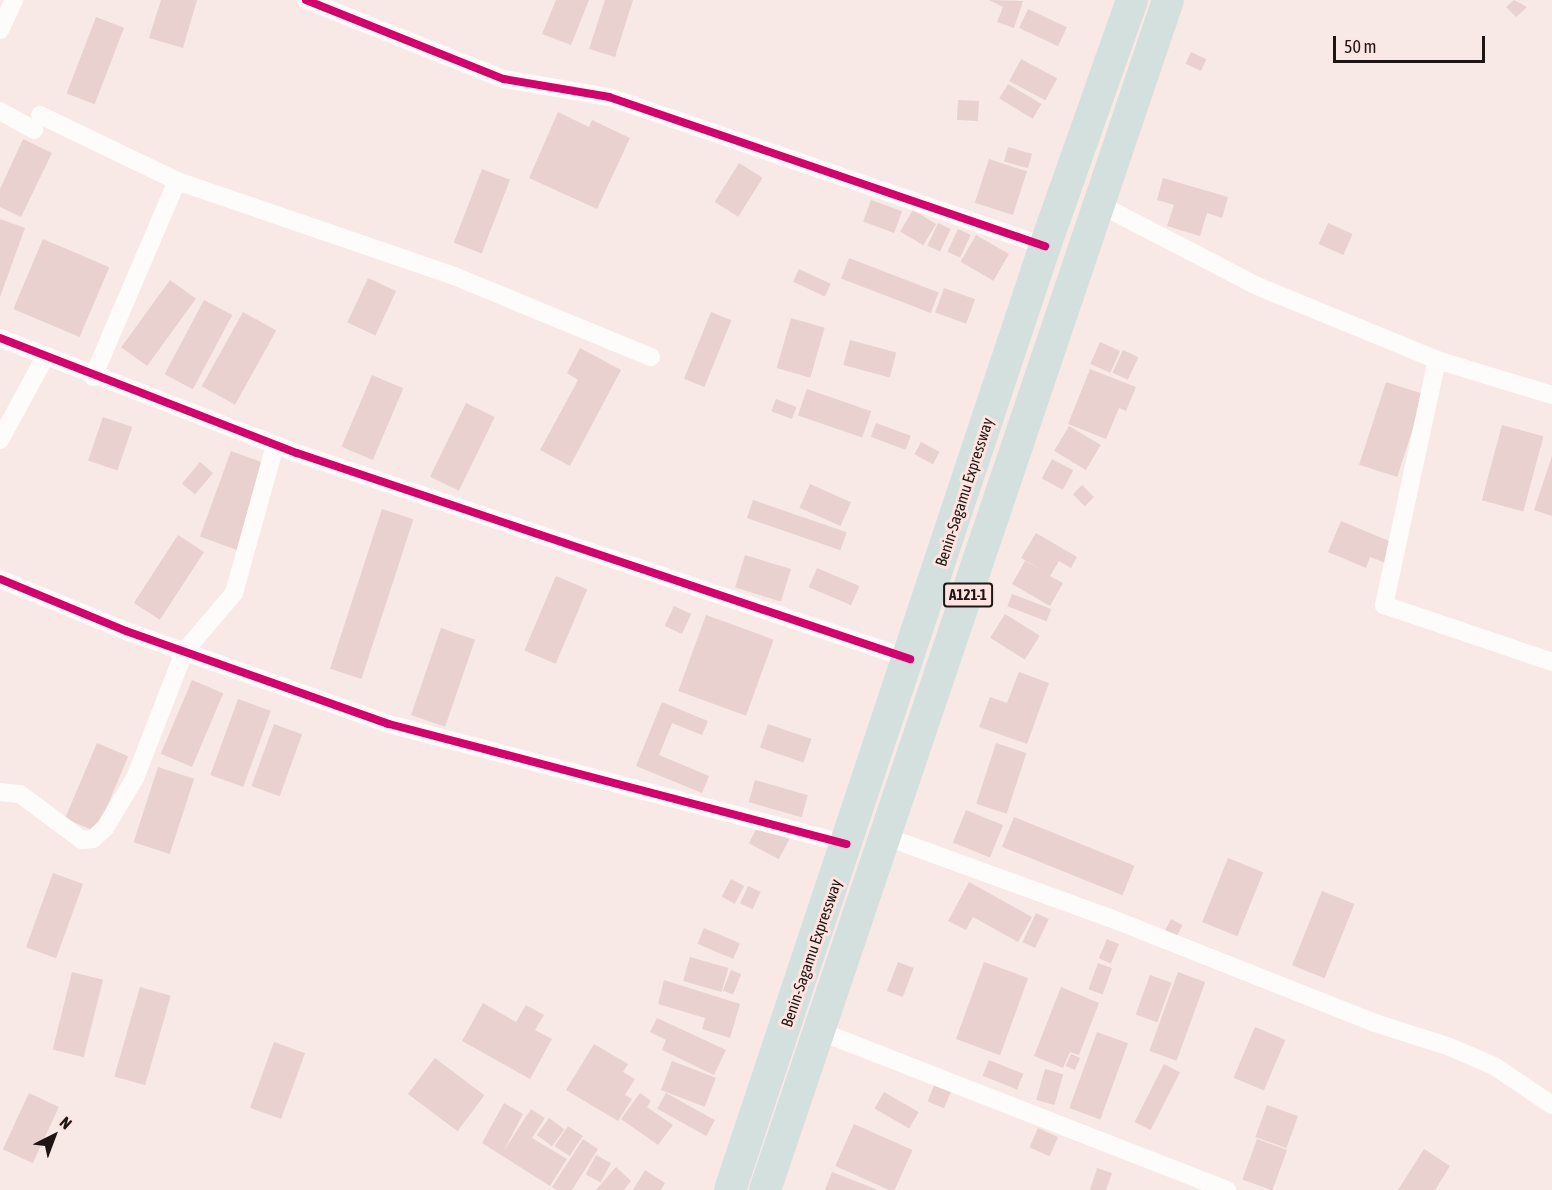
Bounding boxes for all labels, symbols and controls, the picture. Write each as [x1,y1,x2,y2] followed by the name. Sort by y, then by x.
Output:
[1336,24,1488,62] scale bar
[1344,36,1376,57] text: 50 m
[931,415,997,569] street label: Benin-Sagamu Expressway
[942,583,994,607] road number: A121-1
[777,876,845,1030] street label: Benin-Sagamu Expressway
[24,1106,84,1166] north arrow
[57,1113,76,1132] text: N

